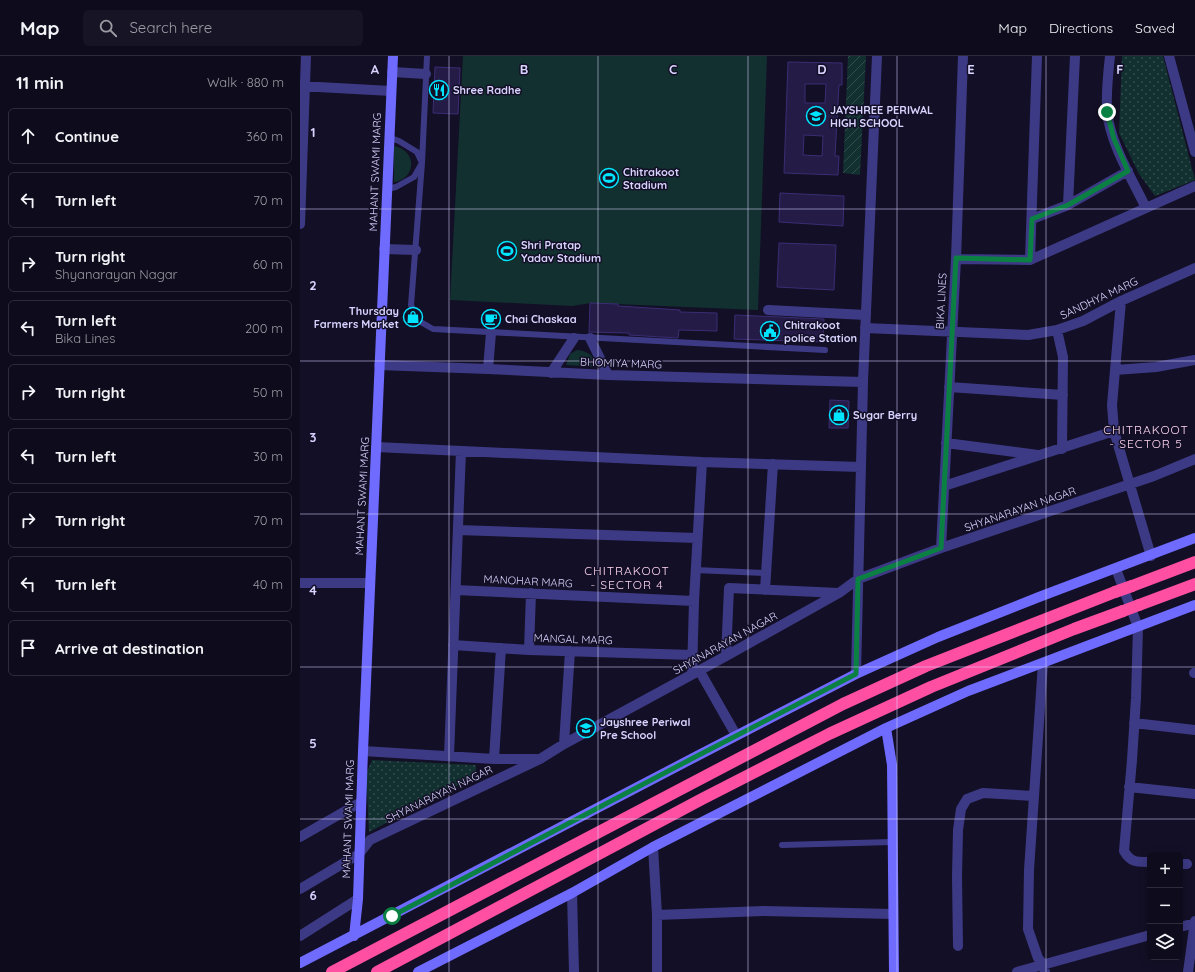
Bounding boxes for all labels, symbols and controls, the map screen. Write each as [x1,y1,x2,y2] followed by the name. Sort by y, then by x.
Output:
[83,10,363,46] search box
[20,16,59,40] text: Map
[97,17,119,39] icon: search
[129,18,212,37] text: Search here
[998,19,1027,37] text: Map
[1049,19,1113,37] text: Directions
[1135,19,1175,37] text: Saved
[371,61,380,77] text: A
[520,61,528,77] text: B
[669,61,677,77] text: C
[817,61,827,77] text: D
[967,61,975,77] text: E
[1116,61,1124,77] text: F
[16,72,64,93] text: 11 min
[207,74,284,90] text: Walk · 880 m
[428,79,450,101] restaurant icon: Shree Radhe
[453,83,521,97] place label: Shree Radhe
[830,103,933,130] place label: JAYSHREE PERIWAL HIGH SCHOOL
[1098,103,1116,121] route end
[805,105,827,127] school or university icon: JAYSHREE PERIWAL HIGH SCHOOL
[366,113,384,231] street label: MAHANT SWAMI MARG
[310,124,316,140] text: 1
[17,125,39,147] icon: ahead
[55,127,119,146] text: Continue
[246,128,283,144] text: 360 m
[623,165,679,192] place label: Chitrakoot Stadium
[598,167,620,189] sports icon: Chitrakoot Stadium
[17,189,39,211] icon: left
[55,191,117,210] text: Turn left
[253,192,283,208] text: 70 m
[521,238,601,265] place label: Shri Pratap Yadav Stadium
[496,240,518,262] sports icon: Shri Pratap Yadav Stadium
[55,247,126,266] text: Turn right
[17,253,39,275] icon: right
[253,256,283,272] text: 60 m
[55,266,178,282] text: Shyanarayan Nagar
[933,272,949,330] street label: BIKA LINES
[1058,274,1140,322] street label: SANDHYA MARG
[309,277,317,293] text: 2
[314,304,399,331] place label: Thursday Farmers Market
[402,306,424,328] shop icon: Thursday Farmers Market
[480,308,502,330] cafe icon: Chai Chaskaa
[55,311,117,330] text: Turn left
[505,312,577,326] place label: Chai Chaskaa
[17,317,39,339] icon: left
[784,318,857,345] place label: Chitrakoot police Station
[245,320,283,336] text: 200 m
[759,320,781,342] public building icon: Chitrakoot police Station
[55,330,115,346] text: Bika Lines
[580,355,662,371] street label: BHOMIYA MARG
[17,381,39,403] icon: right
[55,383,126,402] text: Turn right
[253,384,283,400] text: 50 m
[828,404,850,426] shop icon: Sugar Berry
[853,408,917,422] place label: Sugar Berry
[1103,422,1189,451] district label: CHITRAKOOT - SECTOR 5
[310,429,317,445] text: 3
[352,436,372,556] street label: MAHANT SWAMI MARG
[17,445,39,467] icon: left
[55,447,117,466] text: Turn left
[253,448,283,464] text: 30 m
[962,483,1078,535] street label: SHYANARAYAN NAGAR
[17,509,39,531] icon: right
[55,511,126,530] text: Turn right
[253,512,283,528] text: 70 m
[584,563,670,592] district label: CHITRAKOOT - SECTOR 4
[483,572,573,590] street label: MANOHAR MARG
[17,573,39,595] icon: left
[55,575,117,594] text: Turn left
[253,576,283,592] text: 40 m
[309,582,317,598] text: 4
[670,609,780,677] street label: SHYANARAYAN NAGAR
[533,631,613,647] street label: MANGAL MARG
[17,637,39,659] icon: arrive
[55,639,204,658] text: Arrive at destination
[600,715,690,742] place label: Jayshree Periwal Pre School
[575,717,597,739] school or university icon: Jayshree Periwal Pre School
[309,735,317,751] text: 5
[339,760,357,878] street label: MAHANT SWAMI MARG
[383,762,495,826] street label: SHYANARAYAN NAGAR
[1147,852,1183,960] map controls
[1147,852,1183,888] button: +
[309,887,317,903] text: 6
[1147,888,1183,924] button: −
[383,907,401,925] route start
[1147,924,1183,960] button: layers

